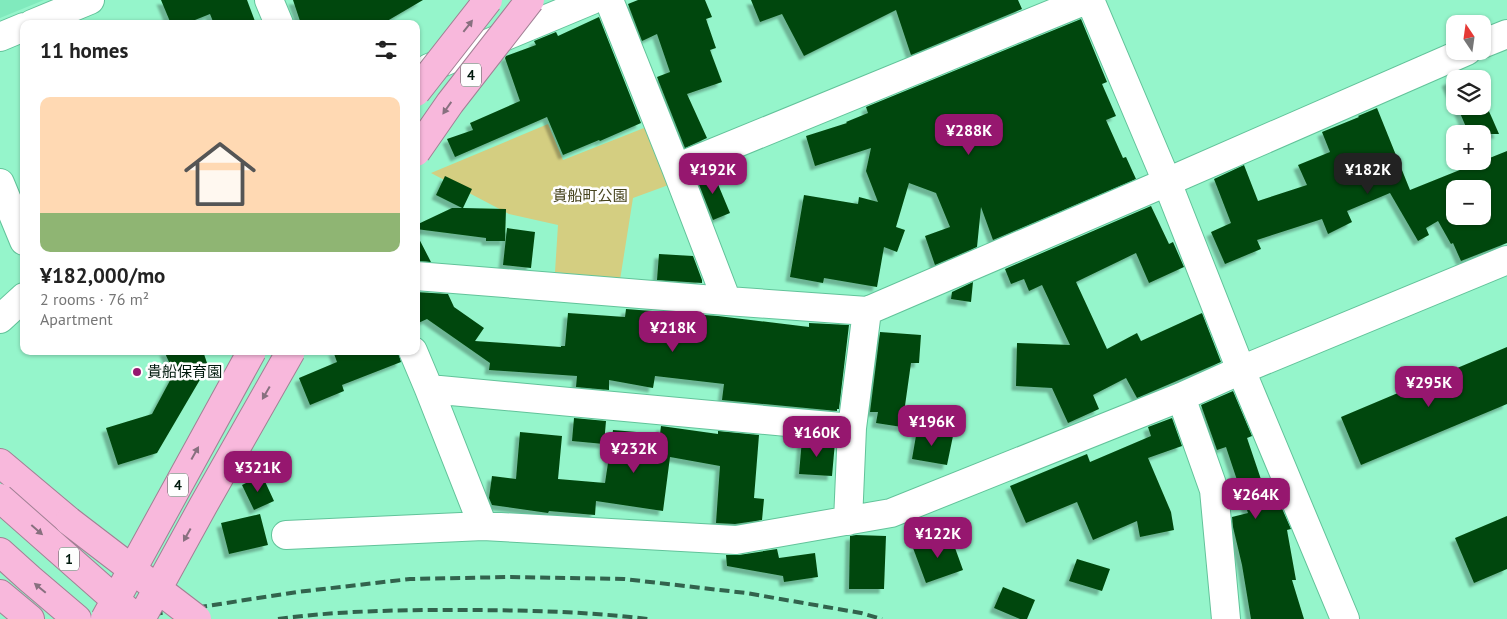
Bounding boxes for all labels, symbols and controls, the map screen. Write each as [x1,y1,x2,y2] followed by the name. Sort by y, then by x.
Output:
[1446,15,1491,60] north arrow
[1446,15,1491,225] map controls
[462,19,473,32] one-way arrow
[372,36,400,64] icon: filters
[40,37,128,64] text: 11 homes
[461,64,481,86] road number: 4
[1446,70,1491,115] button: layers
[442,101,452,115] one-way arrow
[934,114,1004,156] pin: ¥288K
[946,120,992,140] text: ¥288K
[1446,125,1491,170] button: +
[175,129,265,219] icon: home
[678,152,748,195] pin: ¥192K
[1333,152,1403,195] pin: ¥182K
[690,159,736,179] text: ¥192K
[1345,159,1391,179] text: ¥182K
[1446,180,1491,225] button: −
[552,186,628,205] park label: 貴船町公園
[40,262,165,289] text: ¥182,000/mo
[40,289,149,309] text: 2 rooms · 76 m²
[40,309,113,329] text: Apartment
[638,310,708,353] pin: ¥218K
[650,317,696,337] text: ¥218K
[147,362,222,381] place label: 貴船保育園
[131,366,143,378] marker: 貴船保育園
[1394,366,1464,408] pin: ¥295K
[1406,372,1452,392] text: ¥295K
[262,387,271,400] one-way arrow
[897,404,967,447] pin: ¥196K
[909,411,955,431] text: ¥196K
[782,416,852,458] pin: ¥160K
[794,422,840,442] text: ¥160K
[599,432,669,474] pin: ¥232K
[611,438,657,458] text: ¥232K
[191,447,200,460] one-way arrow
[223,450,293,493] pin: ¥321K
[235,457,281,477] text: ¥321K
[168,474,188,496] road number: 4
[1221,478,1291,520] pin: ¥264K
[1233,484,1279,504] text: ¥264K
[903,516,973,559] pin: ¥122K
[915,523,961,543] text: ¥122K
[30,525,43,536] one-way arrow
[183,528,191,542] one-way arrow
[59,548,79,570] road number: 1
[33,582,46,593] one-way arrow

